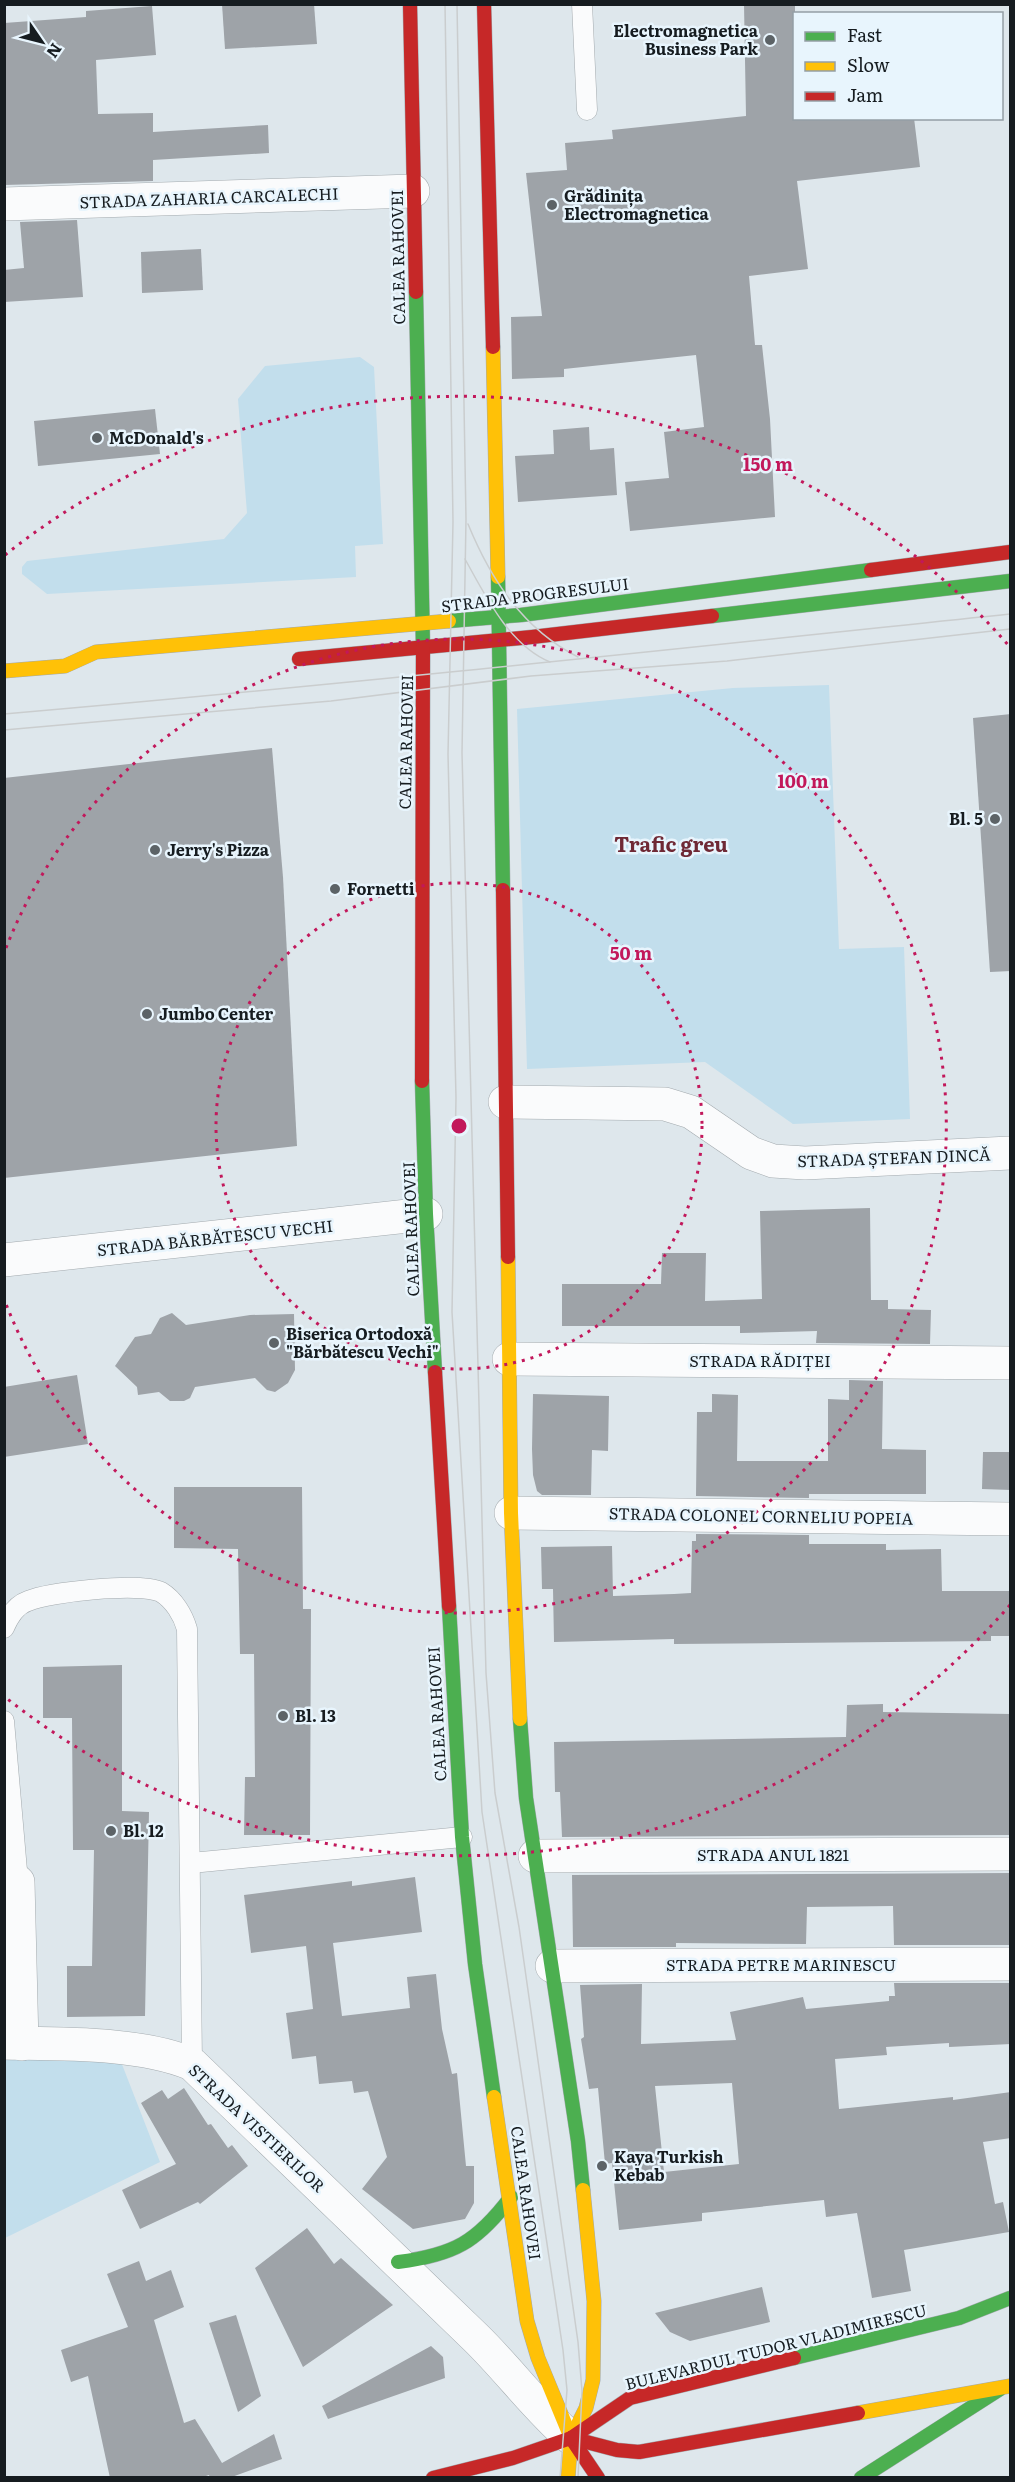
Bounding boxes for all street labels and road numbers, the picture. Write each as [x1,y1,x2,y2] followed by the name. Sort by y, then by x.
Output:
[79,180,339,214] street label: STRADA ZAHARIA CARCALECHI
[384,189,410,325] street label: CALEA RAHOVEI
[440,571,630,617] street label: STRADA PROGRESULUI
[392,674,418,810] street label: CALEA RAHOVEI
[797,1142,991,1172] street label: STRADA ȘTEFAN DINCĂ
[396,1161,424,1297] street label: CALEA RAHOVEI
[96,1213,334,1261] street label: STRADA BĂRBĂTESCU VECHI
[689,1348,831,1372] street label: STRADA RĂDIȚEI
[609,1500,914,1530] street label: STRADA COLONEL CORNELIU POPEIA
[420,1646,452,1782] street label: CALEA RAHOVEI
[697,1842,849,1866] street label: STRADA ANUL 1821
[666,1952,896,1976] street label: STRADA PETRE MARINESCU
[184,2058,332,2197] street label: STRADA VISTIERILOR
[506,2124,548,2261] street label: CALEA RAHOVEI
[622,2297,929,2395] street label: BULEVARDUL TUDOR VLADIMIRESCU

